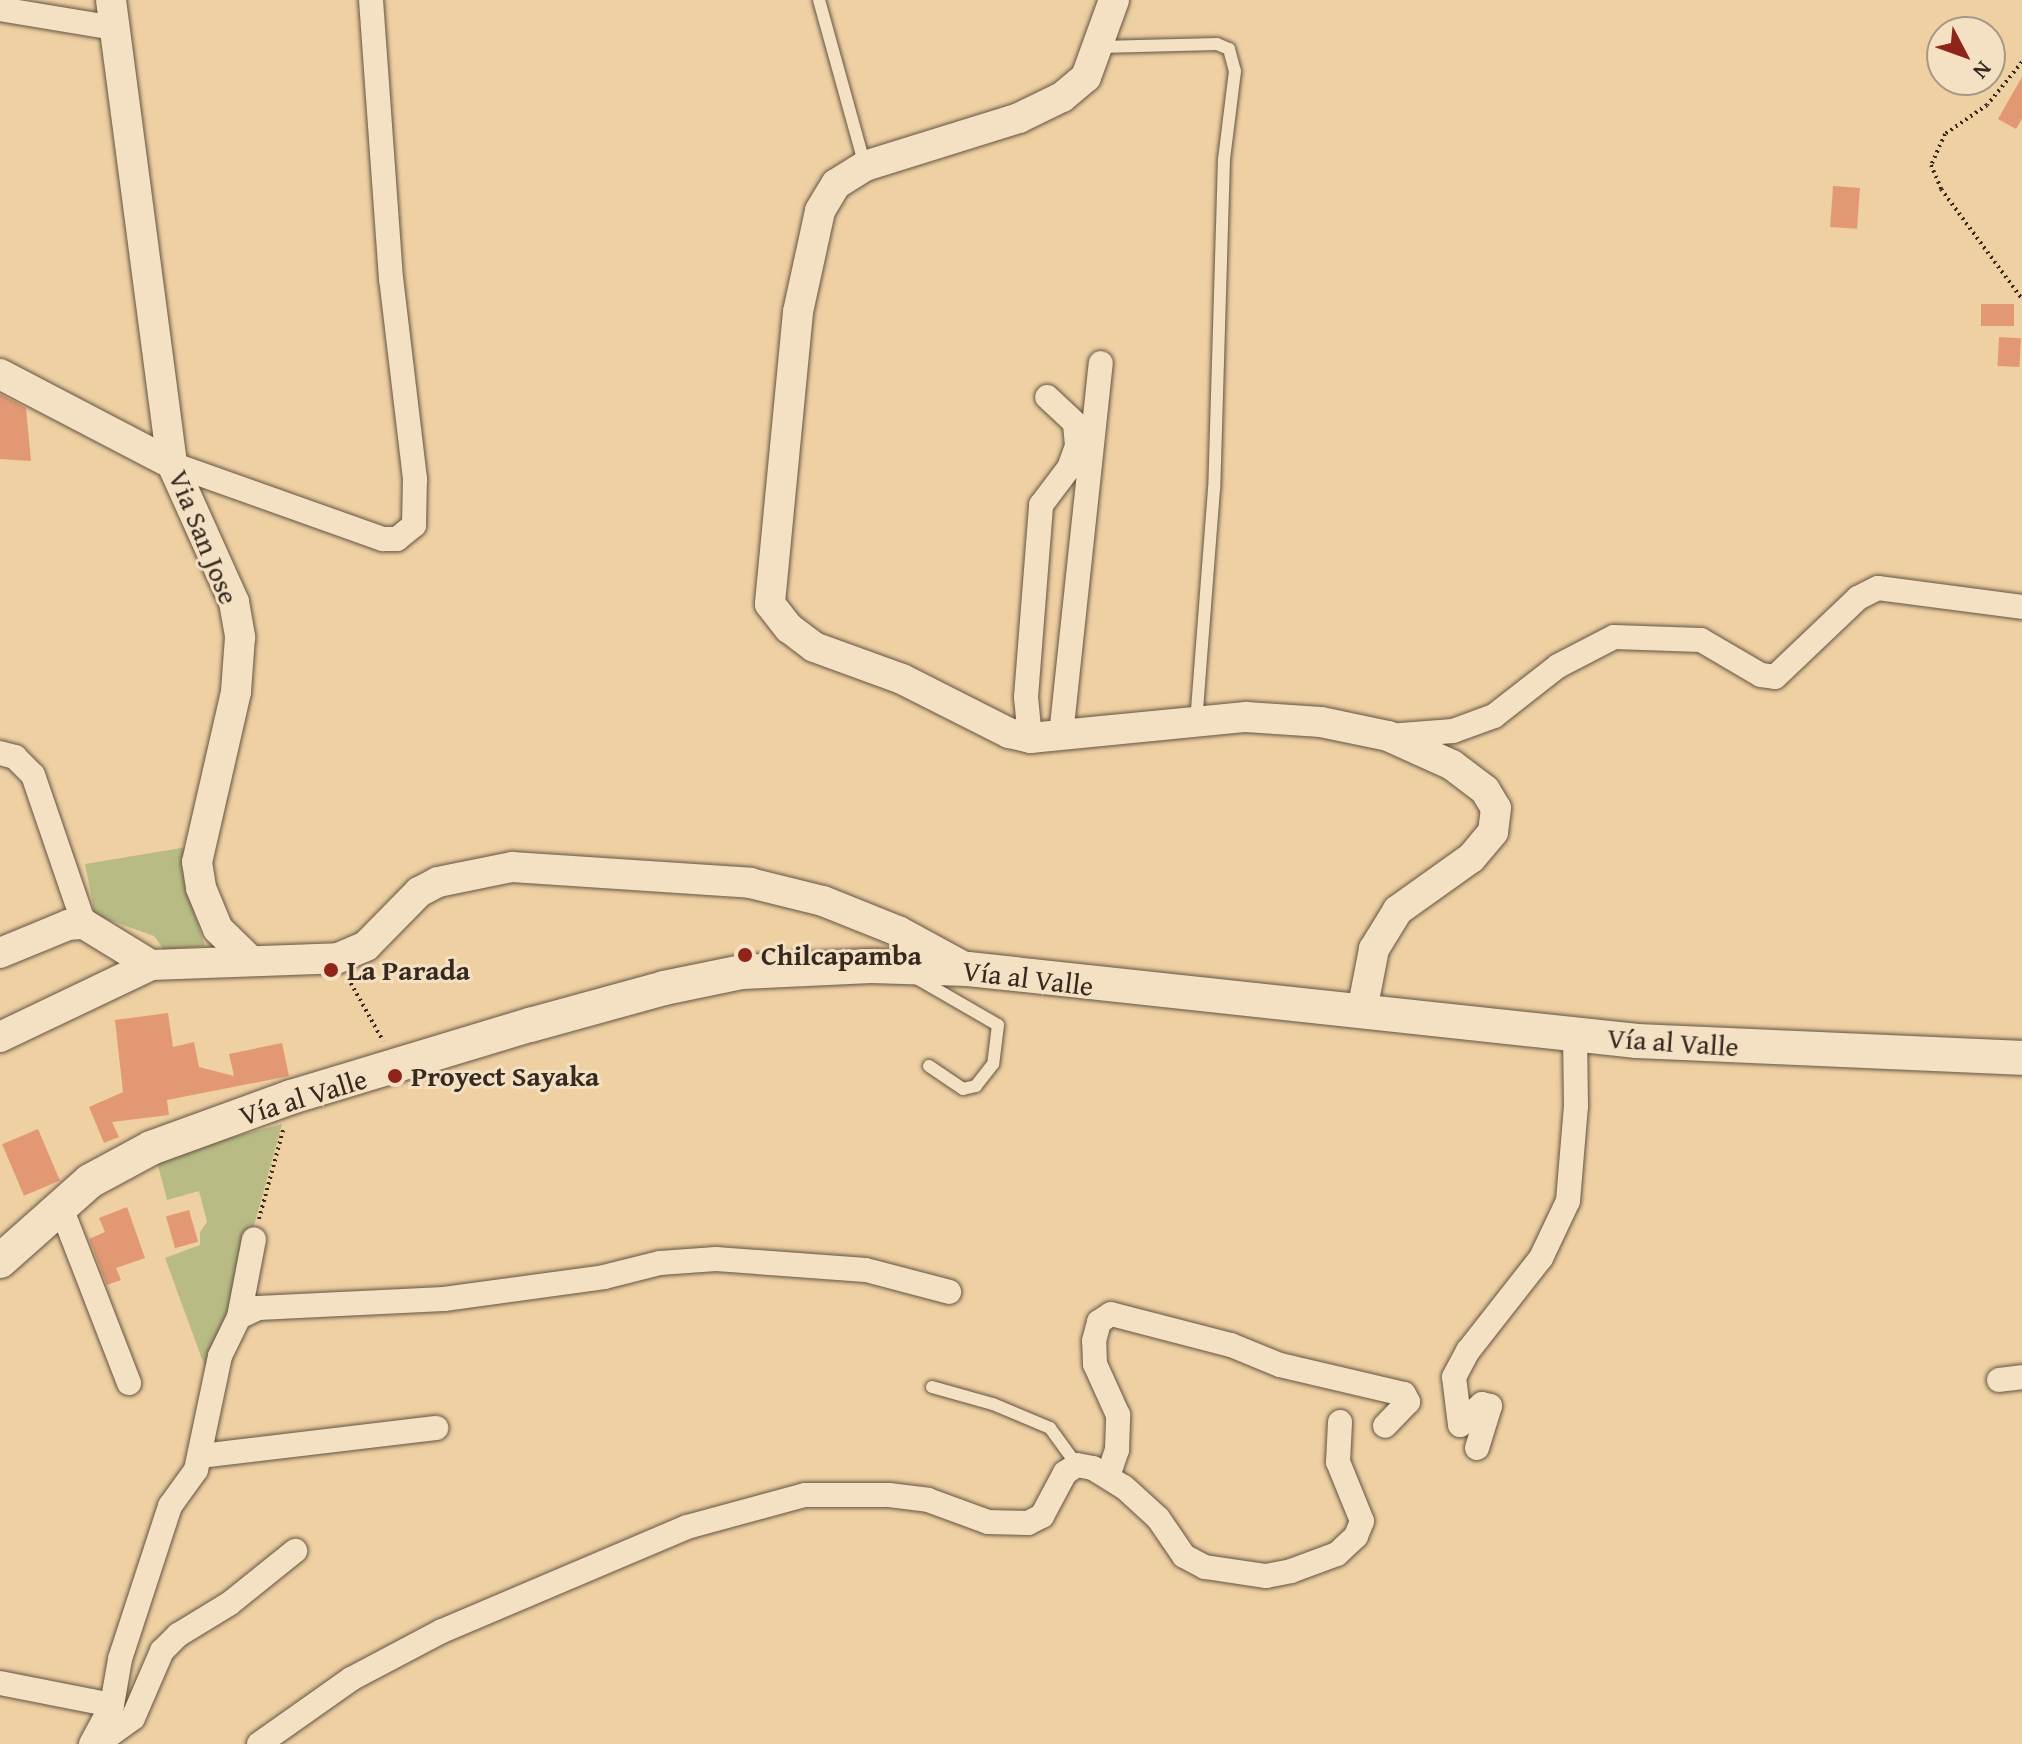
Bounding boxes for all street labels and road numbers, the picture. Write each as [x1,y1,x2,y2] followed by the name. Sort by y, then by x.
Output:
[162,465,246,609] street label: Via San Jose
[961,953,1095,1003] street label: Vía al Valle
[1606,1021,1740,1063] street label: Vía al Valle
[235,1062,371,1132] street label: Vía al Valle

